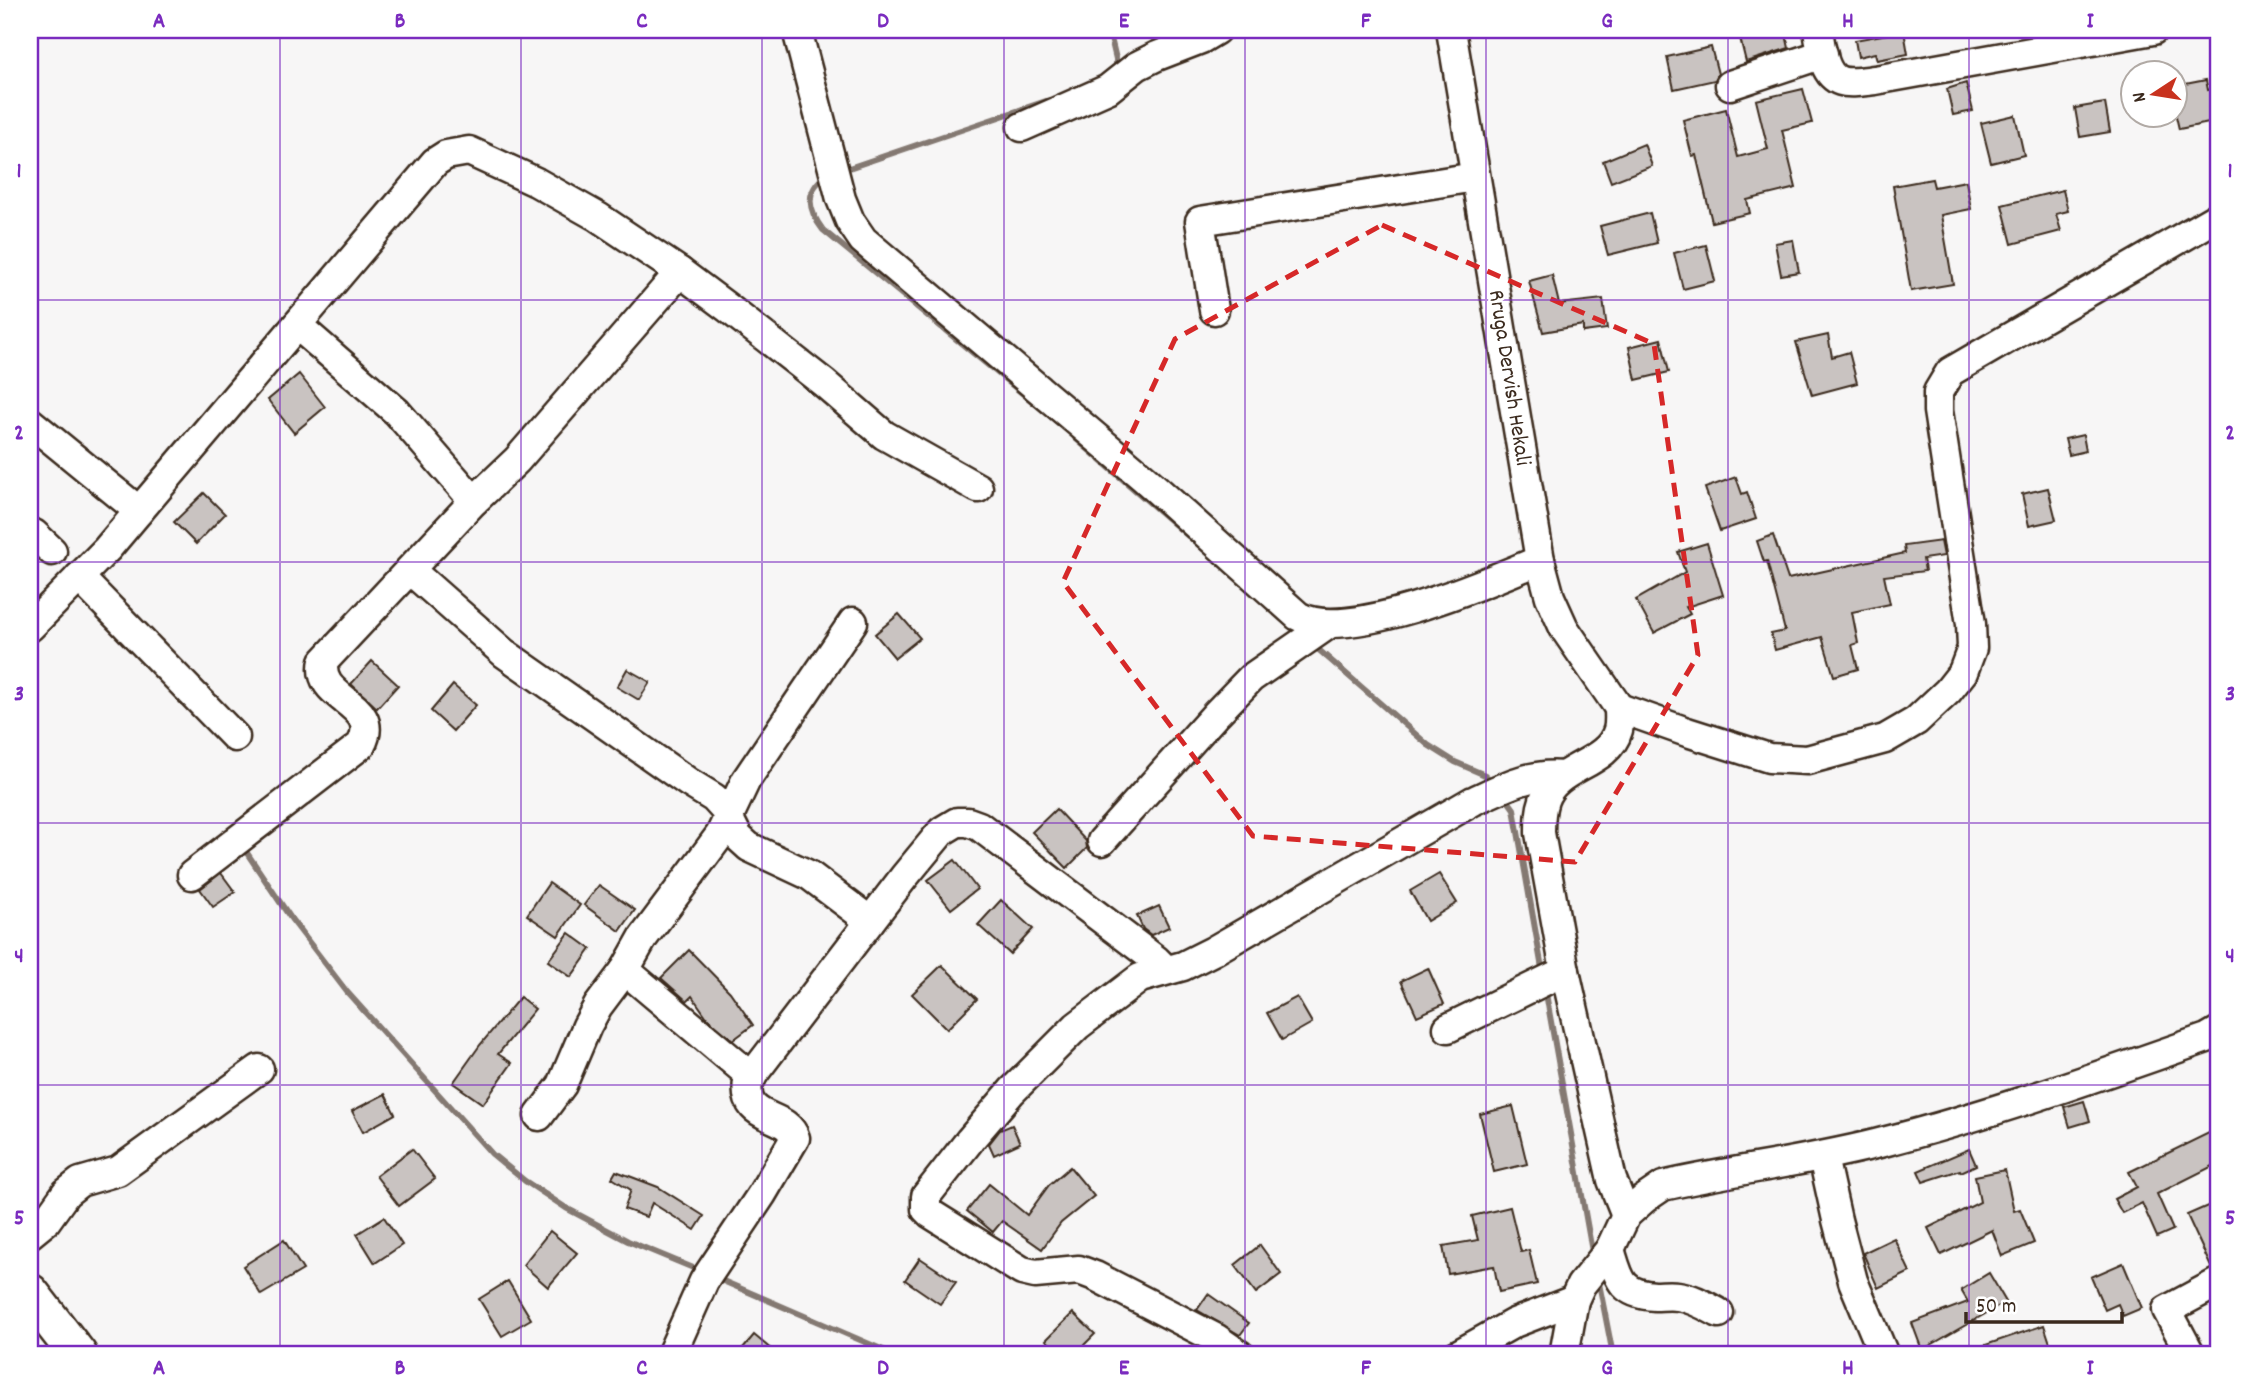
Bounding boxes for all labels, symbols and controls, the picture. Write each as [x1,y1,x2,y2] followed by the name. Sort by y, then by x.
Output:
[153,6,165,39] text: A
[395,6,406,39] text: B
[636,6,648,39] text: C
[877,6,889,39] text: D
[1119,6,1130,39] text: E
[1361,6,1372,39] text: F
[1601,6,1613,39] text: G
[1842,6,1854,39] text: H
[2086,6,2094,39] text: I
[2120,60,2190,130] north arrow
[2127,89,2155,104] text: N
[16,156,22,189] text: 1
[2227,156,2233,189] text: 1
[1478,288,1538,468] street label: Rruga Dervish Hekali
[14,418,24,451] text: 2
[2225,418,2235,451] text: 2
[14,679,24,712] text: 3
[2225,679,2235,712] text: 3
[14,941,24,974] text: 4
[2225,941,2235,974] text: 4
[14,1203,24,1236] text: 5
[2225,1203,2235,1236] text: 5
[1966,1280,2121,1324] scale bar
[1976,1293,2016,1323] text: 50 m
[153,1353,165,1385] text: A
[395,1353,406,1385] text: B
[636,1353,648,1385] text: C
[877,1353,889,1385] text: D
[1119,1353,1130,1385] text: E
[1361,1353,1372,1385] text: F
[1601,1353,1613,1385] text: G
[1842,1353,1854,1385] text: H
[2086,1353,2094,1385] text: I

